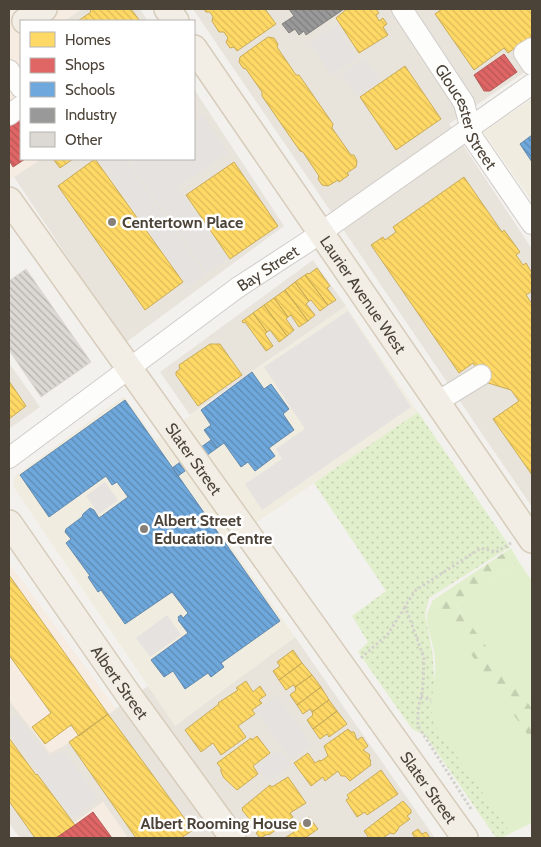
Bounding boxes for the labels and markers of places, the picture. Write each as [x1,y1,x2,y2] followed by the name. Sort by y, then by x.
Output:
[122,213,243,232] place label: Centertown Place
[106,216,118,228] marker: Centertown Place
[154,511,272,548] place label: Albert Street Education Centre
[138,523,150,535] marker: Albert Street Education Centre
[141,814,297,833] place label: Albert Rooming House
[301,817,313,829] marker: Albert Rooming House

